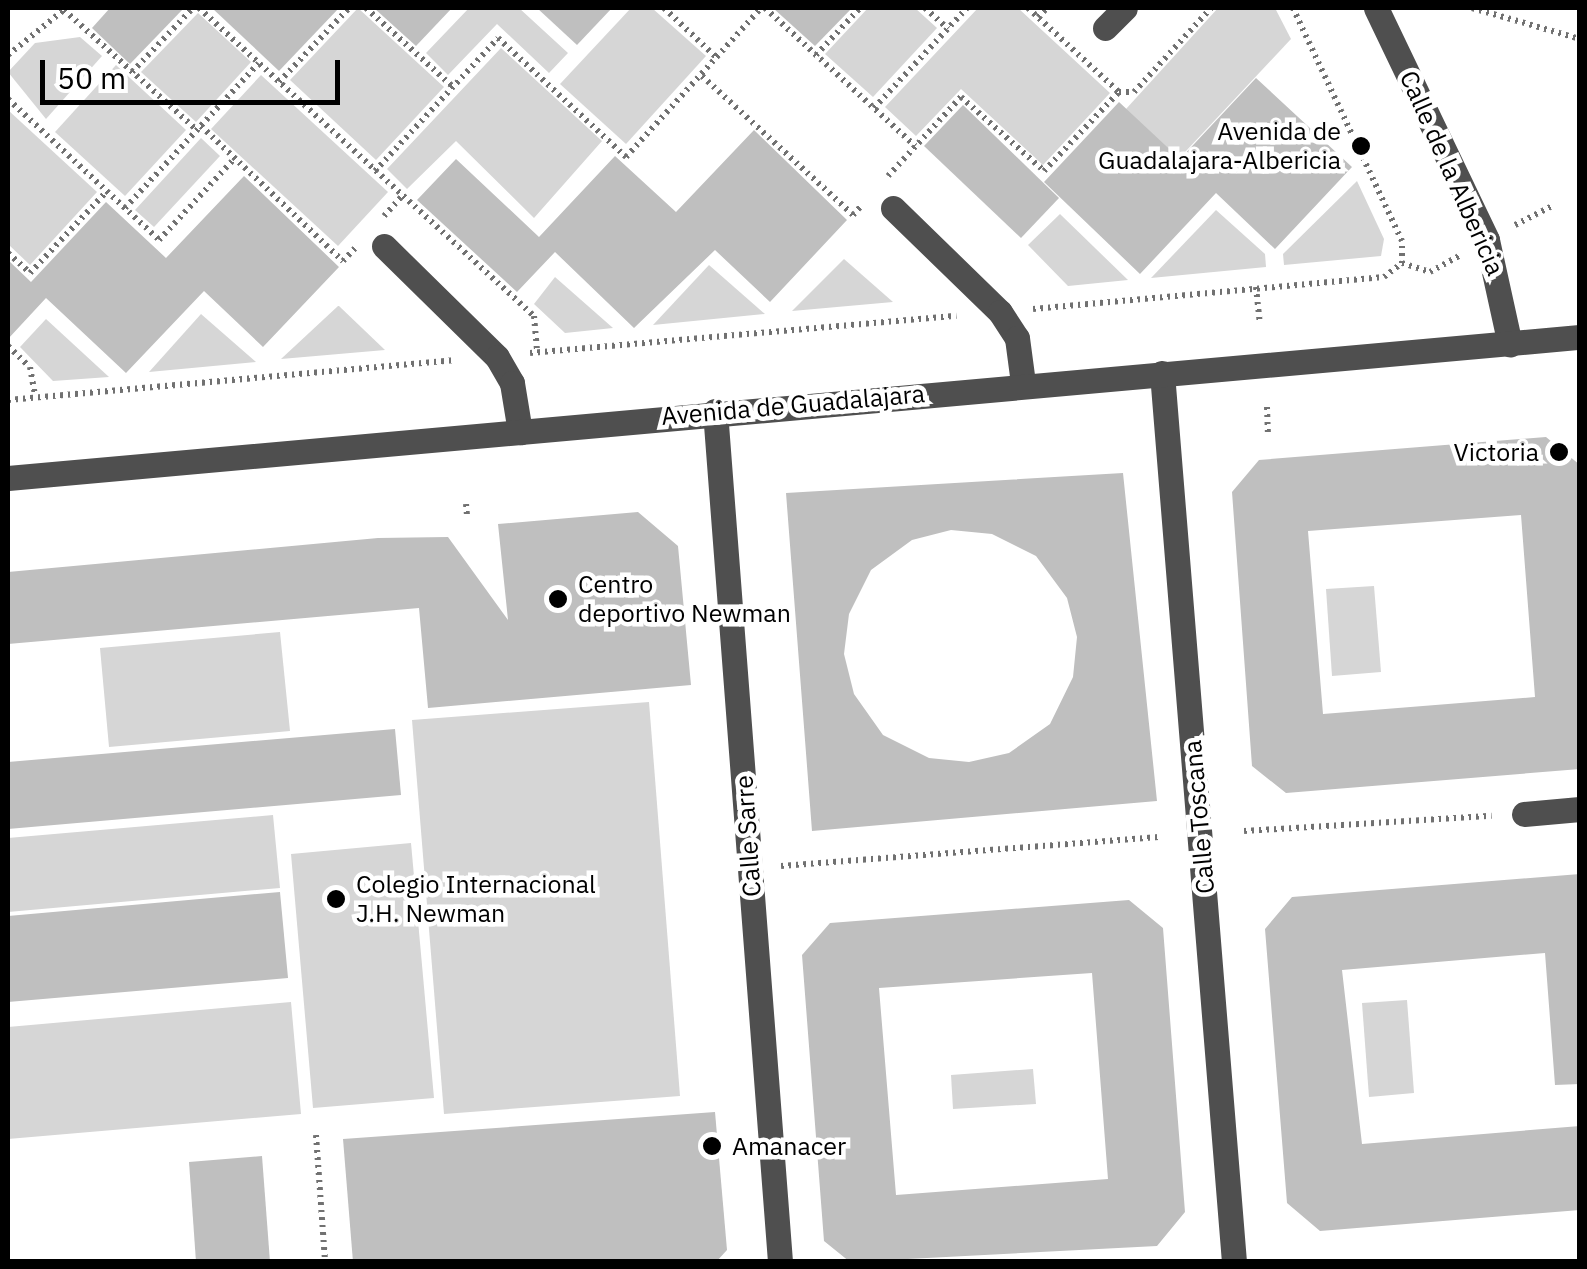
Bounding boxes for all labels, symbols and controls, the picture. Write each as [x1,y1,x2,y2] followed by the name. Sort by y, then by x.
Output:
[45,40,345,102] scale bar
[57,58,126,97] text: 50 m
[1393,66,1511,280] street label: Calle de la Albericia
[1098,117,1341,176] place label: Avenida de Guadalajara-Albericia
[1350,135,1372,157] marker: Avenida de Guadalajara-Albericia
[660,379,926,431] street label: Avenida de Guadalajara
[1454,437,1539,467] place label: Victoria
[1548,441,1570,463] marker: Victoria
[578,570,791,629] place label: Centro deportivo Newman
[547,588,569,610] marker: Centro deportivo Newman
[1177,739,1221,895] street label: Calle Toscana
[729,774,767,898] street label: Calle Sarre
[356,870,596,929] place label: Colegio Internacional J.H. Newman
[325,888,347,910] marker: Colegio Internacional J.H. Newman
[732,1131,846,1161] place label: Amanacer
[701,1135,723,1157] marker: Amanacer

